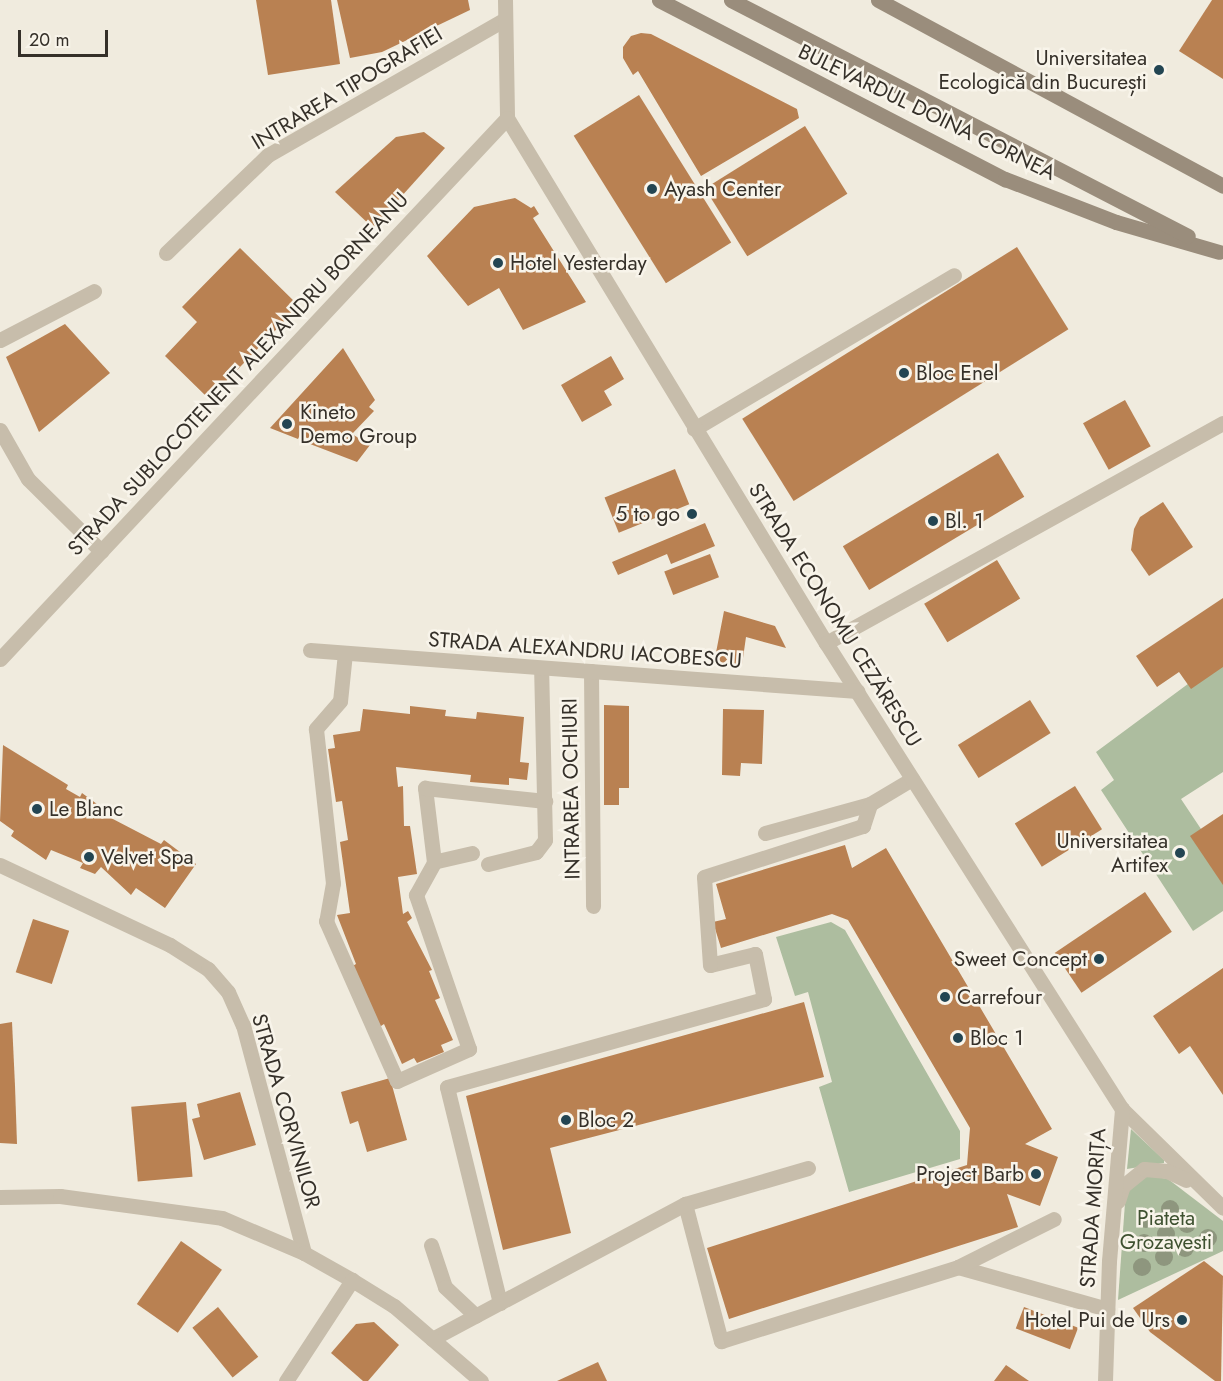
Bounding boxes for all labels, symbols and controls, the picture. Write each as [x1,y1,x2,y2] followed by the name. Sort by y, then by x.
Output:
[21,18,111,56] scale bar
[247,21,447,155] street label: INTRAREA TIPOGRAFIEI
[29,27,69,53] text: 20 m
[794,39,1060,185] street label: BULEVARDUL DOINA CORNEA
[938,45,1147,95] place label: Universitatea Ecologică din București
[1152,63,1166,77] marker: Universitatea Ecologică din București
[664,176,781,202] place label: Ayash Center
[645,182,659,196] marker: Ayash Center
[63,187,413,561] street label: STRADA SUBLOCOTENENT ALEXANDRU BORNEANU
[510,250,647,276] place label: Hotel Yesterday
[491,256,505,270] marker: Hotel Yesterday
[916,360,999,386] place label: Bloc Enel
[897,366,911,380] marker: Bloc Enel
[300,399,417,449] place label: Kineto Demo Group
[278,415,296,433] marker: Kineto Demo Group
[743,479,927,751] street label: STRADA ECONOMU CEZĂRESCU
[616,501,680,527] place label: 5 to go
[685,507,699,521] marker: 5 to go
[945,508,984,534] place label: Bl. 1
[926,514,940,528] marker: Bl. 1
[427,626,743,674] street label: STRADA ALEXANDRU IACOBESCU
[557,698,585,880] street label: INTRAREA OCHIURI
[49,796,123,822] place label: Le Blanc
[30,802,44,816] marker: Le Blanc
[1056,828,1168,878] place label: Universitatea Artifex
[101,844,193,870] place label: Velvet Spa
[1173,846,1187,860] marker: Universitatea Artifex
[82,850,96,864] marker: Velvet Spa
[954,946,1087,972] place label: Sweet Concept
[1092,952,1106,966] marker: Sweet Concept
[957,984,1042,1010] place label: Carrefour
[938,990,952,1004] marker: Carrefour
[246,1011,326,1211] street label: STRADA CORVINILOR
[970,1025,1024,1051] place label: Bloc 1
[951,1031,965,1045] marker: Bloc 1
[578,1107,634,1133] place label: Bloc 2
[559,1113,573,1127] marker: Bloc 2
[1075,1127,1111,1289] street label: STRADA MIORIȚA
[916,1161,1024,1187] place label: Project Barb
[1029,1167,1043,1181] marker: Project Barb
[1120,1205,1212,1255] park label: Piateta Grozavesti
[1025,1307,1170,1333] place label: Hotel Pui de Urs
[1175,1313,1189,1327] marker: Hotel Pui de Urs

